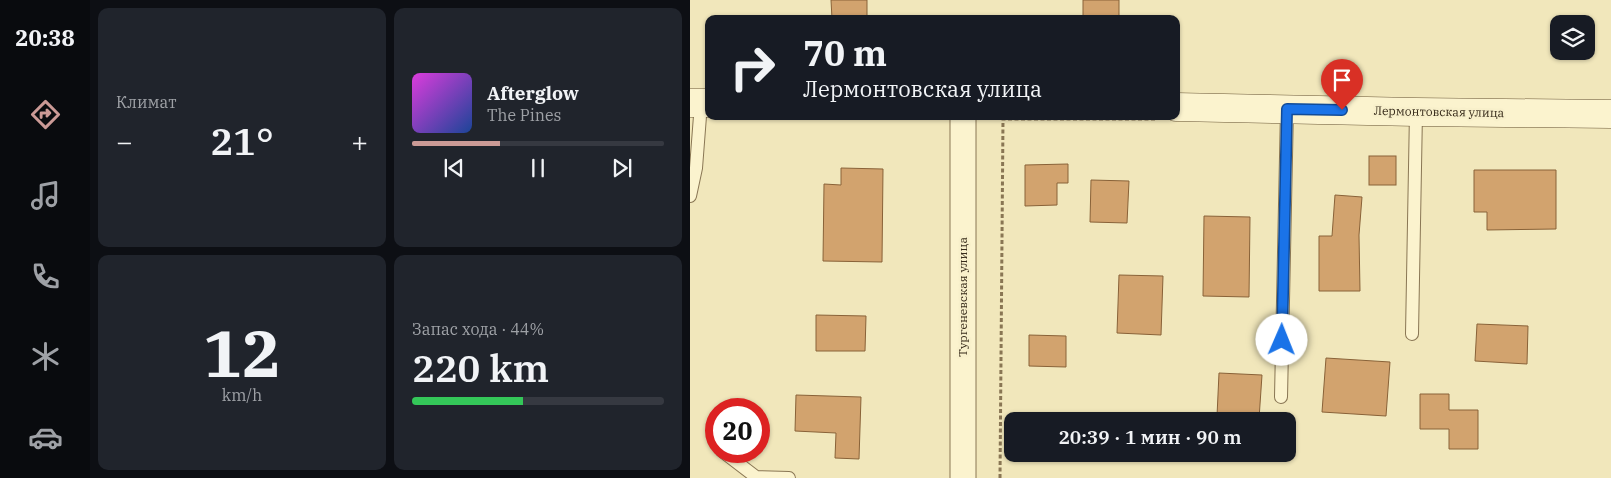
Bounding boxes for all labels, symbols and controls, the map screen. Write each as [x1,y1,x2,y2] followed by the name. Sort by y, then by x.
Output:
[1550,15,1595,60] map controls
[1550,15,1595,60] button: layers
[15,23,75,52] text: 20:38
[803,30,887,76] text: 70 m
[720,35,785,100] icon: right
[1321,59,1363,110] pin
[1328,66,1356,94] icon: arrive
[803,74,1042,103] text: Лермонтовская улица
[487,81,579,105] text: Afterglow
[116,92,176,112] text: Климат
[28,97,63,132] icon: directions
[1374,103,1505,120] street label: Лермонтовская улица
[487,105,561,125] text: The Pines
[210,116,274,165] text: 21°
[116,123,133,160] text: −
[351,123,368,160] text: +
[440,154,468,182] icon: previous
[524,154,552,182] icon: pause
[608,154,636,182] icon: next
[28,178,63,213] icon: music
[955,237,970,357] street label: Тургеневская улица
[28,259,63,294] icon: phone
[203,310,281,395] text: 12
[1255,313,1307,365] position arrow
[412,319,544,339] text: Запас хода · 44%
[28,339,63,374] icon: climate
[412,343,549,392] text: 220 km
[222,385,262,405] text: km/h
[705,398,770,463] speed limit sign: 20
[28,420,63,455] icon: car
[1058,425,1242,449] text: 20:39 · 1 мин · 90 m

